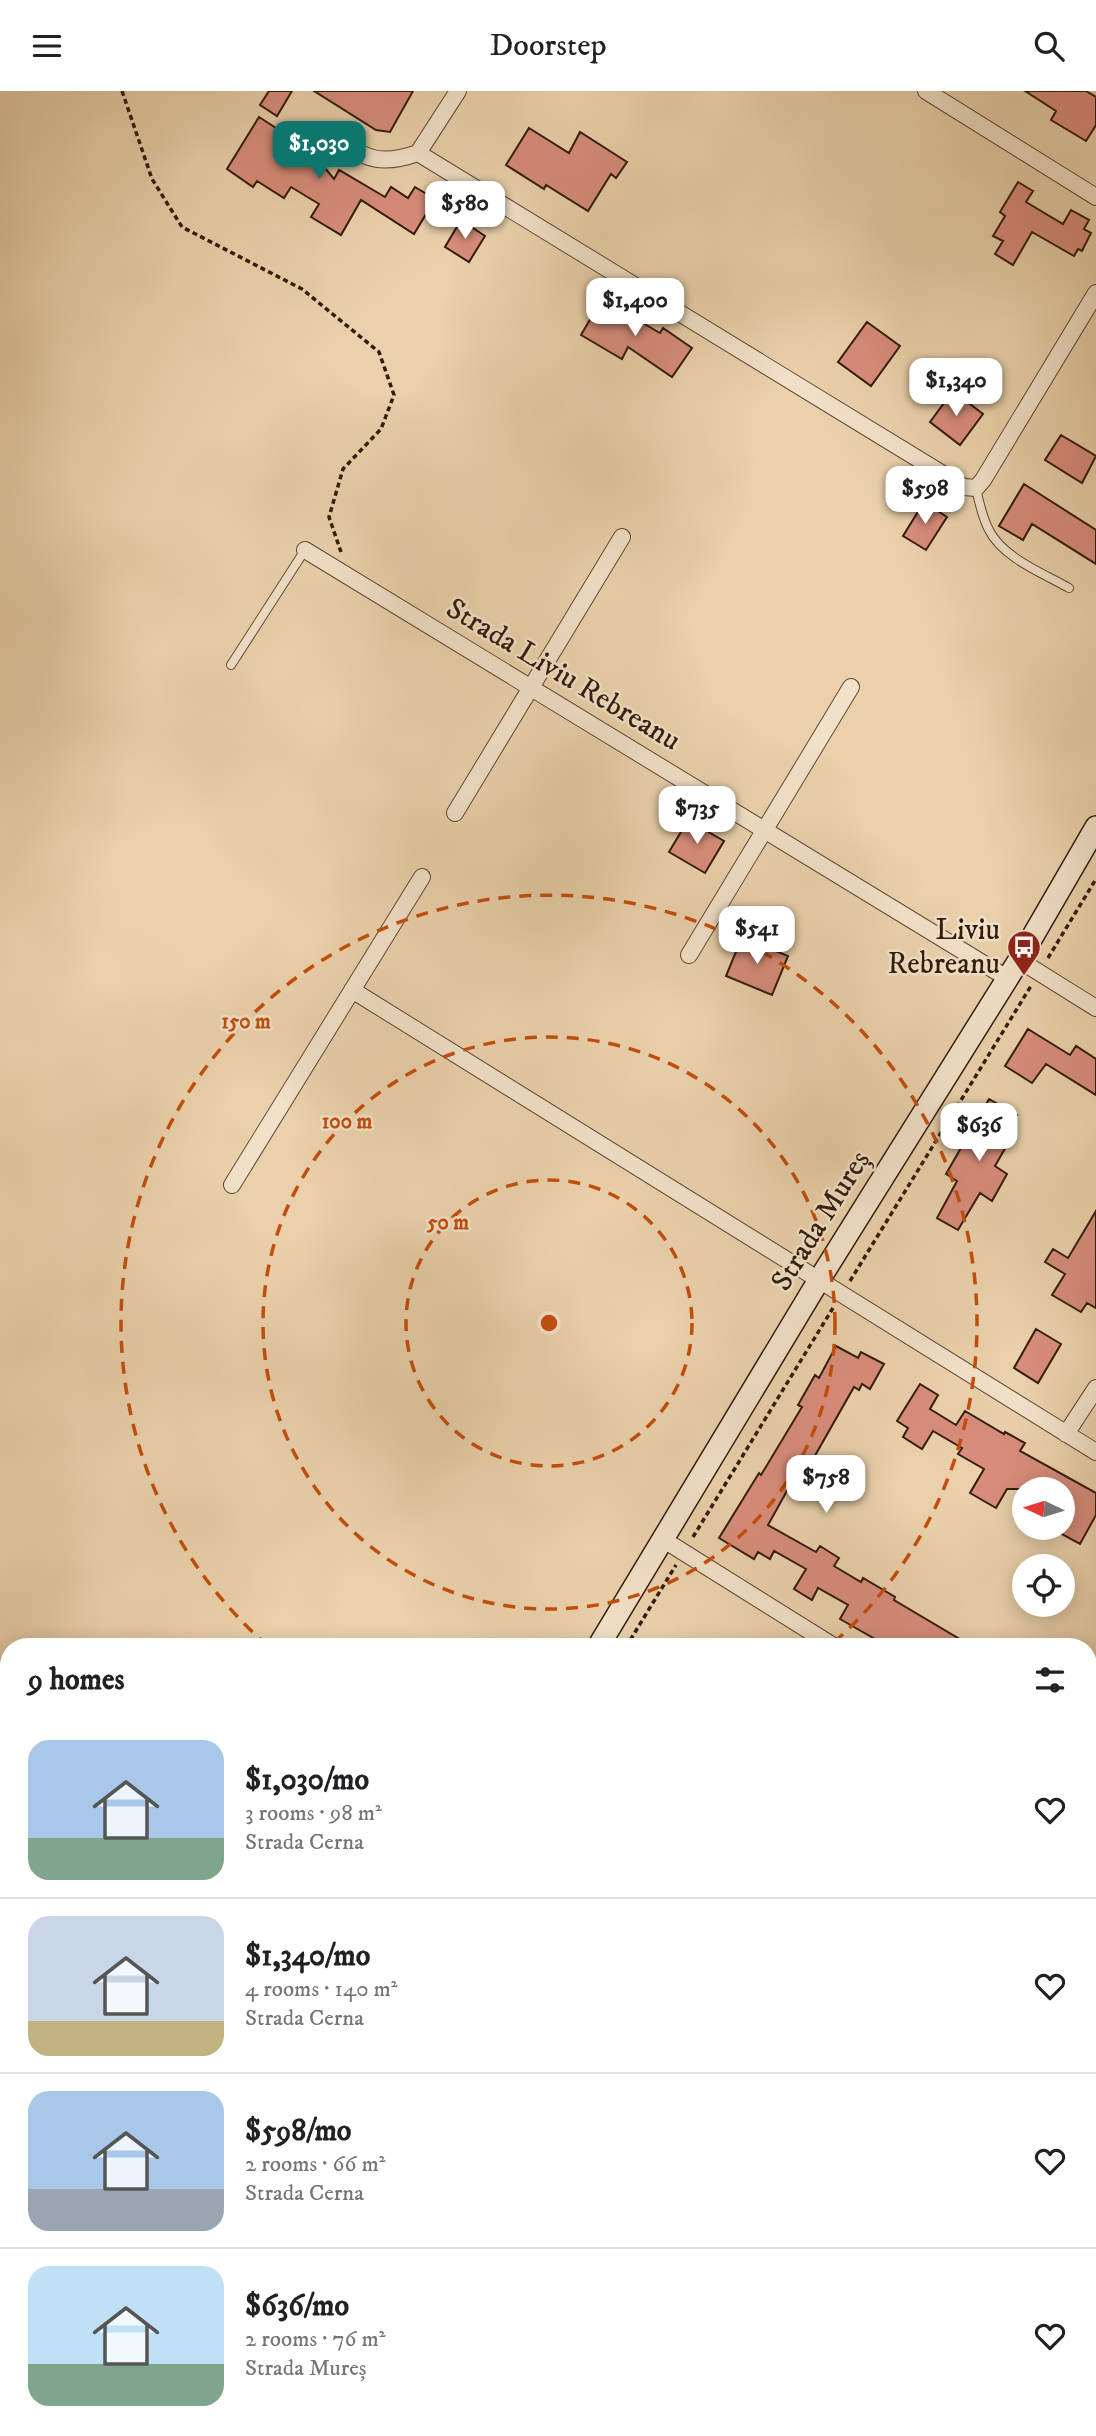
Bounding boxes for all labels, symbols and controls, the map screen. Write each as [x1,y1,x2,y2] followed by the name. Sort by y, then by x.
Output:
[489,26,607,66] text: Doorstep
[28,27,66,65] icon: menu
[1030,27,1068,65] icon: search
[262,122,376,181] pin: $1,030
[289,129,349,158] text: $1,030
[424,181,506,241] pin: $580
[441,189,489,218] text: $580
[578,279,692,338] pin: $1,400
[602,286,668,315] text: $1,400
[899,359,1013,418] pin: $1,340
[925,366,987,395] text: $1,340
[884,467,966,526] pin: $598
[902,474,948,503] text: $598
[439,590,687,760] street label: Strada Liviu Rebreanu
[656,787,738,846] pin: $735
[675,794,719,823] text: $735
[716,907,798,966] pin: $541
[888,912,1000,983] place label: Liviu Rebreanu
[735,914,779,943] text: $541
[1005,928,1043,977] bus stop icon: Liviu Rebreanu
[221,1009,271,1035] text: 150 m
[938,1103,1020,1163] pin: $636
[322,1109,372,1135] text: 100 m
[956,1111,1002,1140] text: $636
[763,1144,879,1298] street label: Strada Mureș
[426,1210,469,1236] text: 50 m
[537,1311,561,1335] centre of rings
[785,1455,867,1515] pin: $758
[802,1463,850,1492] text: $758
[1012,1477,1074,1540] north arrow
[1012,1477,1075,1617] map controls
[1012,1554,1075,1617] button: locate
[1031,1661,1069,1699] icon: filters
[28,1662,125,1699] text: 9 homes
[245,1762,369,1799] text: $1,030/mo
[84,1768,168,1852] icon: home
[1031,1791,1069,1829] icon: heart
[245,1799,382,1828] text: 3 rooms · 98 m²
[245,1828,364,1857] text: Strada Cerna
[245,1938,370,1975] text: $1,340/mo
[84,1944,168,2028] icon: home
[1031,1967,1069,2005] icon: heart
[245,1975,398,2004] text: 4 rooms · 140 m²
[245,2004,364,2033] text: Strada Cerna
[245,2113,351,2150] text: $598/mo
[84,2119,168,2203] icon: home
[1031,2142,1069,2180] icon: heart
[245,2150,385,2179] text: 2 rooms · 66 m²
[245,2179,364,2208] text: Strada Cerna
[245,2288,349,2325] text: $636/mo
[84,2294,168,2378] icon: home
[1031,2317,1069,2355] icon: heart
[245,2325,385,2354] text: 2 rooms · 76 m²
[245,2354,366,2383] text: Strada Mureș

